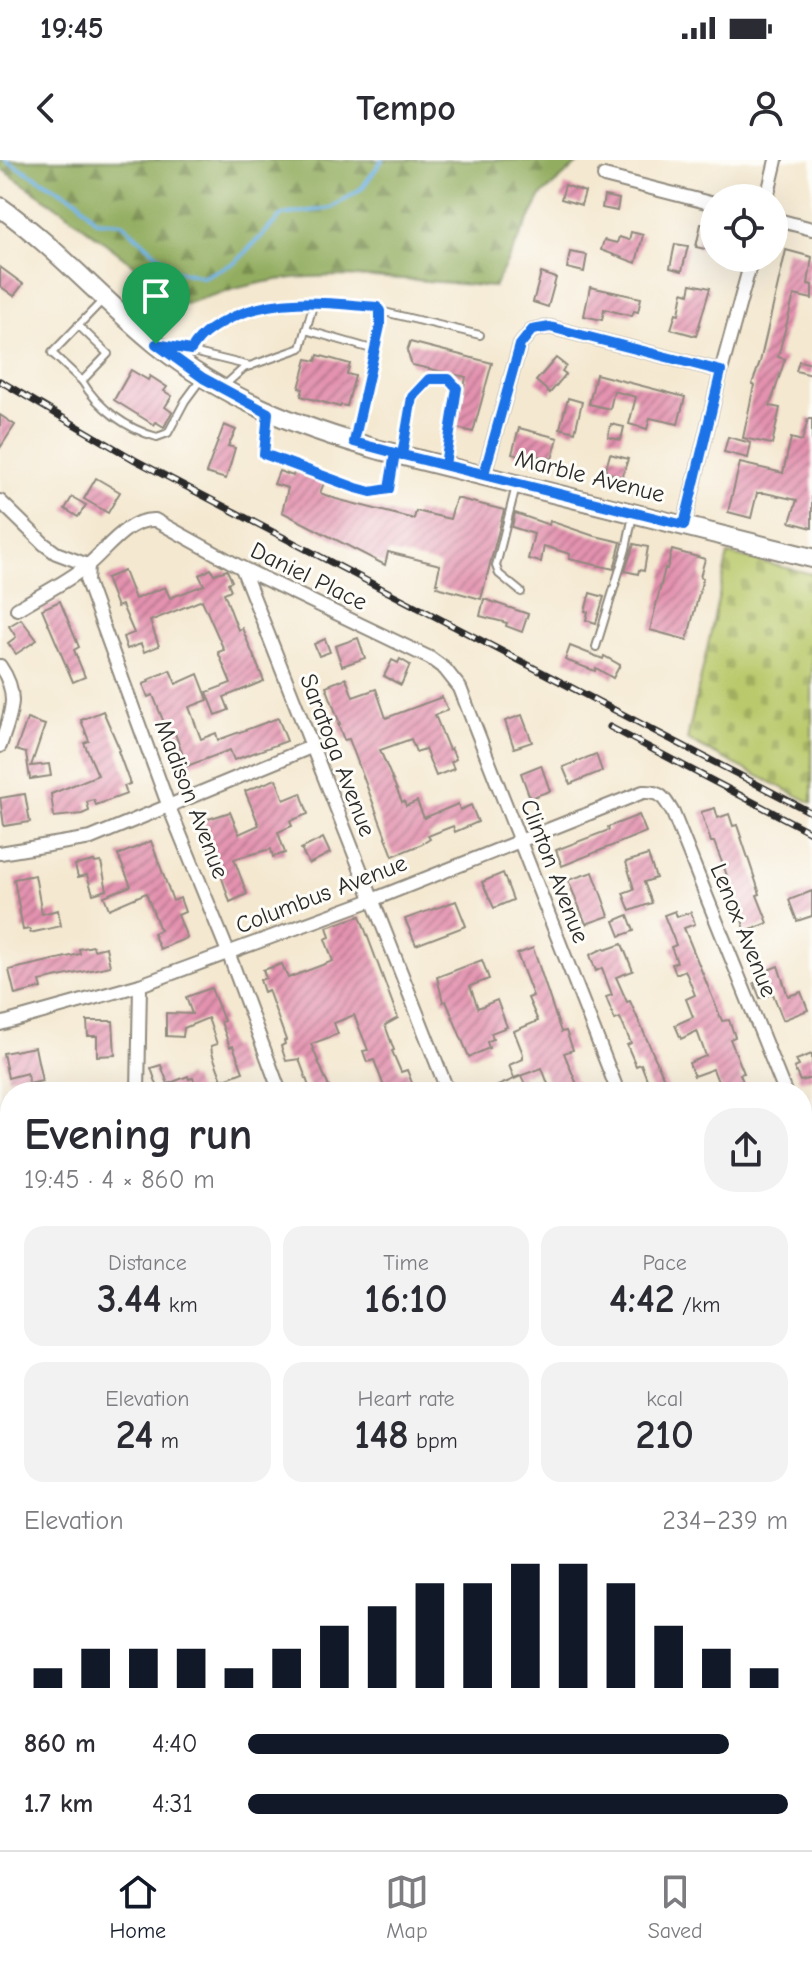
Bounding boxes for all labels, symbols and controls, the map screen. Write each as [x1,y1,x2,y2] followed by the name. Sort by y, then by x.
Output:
[40,11,104,46] text: 19:45
[24,86,68,130] icon: back
[744,86,788,130] icon: person
[356,88,456,129] text: Tempo
[700,184,788,272] map controls
[700,184,788,272] button: locate
[122,262,190,344] pin
[134,274,178,318] icon: arrive
[512,444,668,508] street label: Marble Avenue
[246,536,372,616] street label: Daniel Place
[294,670,382,840] street label: Saratoga Avenue
[149,716,235,882] street label: Madison Avenue
[515,795,595,947] street label: Clinton Avenue
[232,849,410,939] street label: Columbus Avenue
[705,859,783,1001] street label: Lenox Avenue
[704,1108,788,1192] button: share
[24,1109,252,1160] text: Evening run
[24,1165,215,1195] text: 19:45 · 4 × 860 m
[108,1250,187,1276] text: Distance
[383,1250,429,1276] text: Time
[642,1250,687,1276] text: Pace
[97,1276,161,1322] text: 3.44
[364,1276,448,1322] text: 16:10
[609,1276,675,1322] text: 4:42
[161,1292,198,1318] text: km
[675,1292,720,1318] text: /km
[105,1386,189,1412] text: Elevation
[357,1386,454,1412] text: Heart rate
[646,1386,683,1412] text: kcal
[116,1412,153,1458] text: 24
[354,1412,409,1458] text: 148
[635,1412,694,1458] text: 210
[153,1428,179,1454] text: m
[409,1428,458,1454] text: bpm
[24,1506,124,1536] text: Elevation
[662,1506,788,1536] text: 234–239 m
[24,1729,96,1759] text: 860 m
[152,1729,198,1759] text: 4:40
[24,1789,93,1819] text: 1.7 km
[152,1789,193,1819] text: 4:31
[109,1870,166,1944] tab: Home
[385,1870,429,1944] tab: Map
[648,1870,703,1944] tab: Saved

